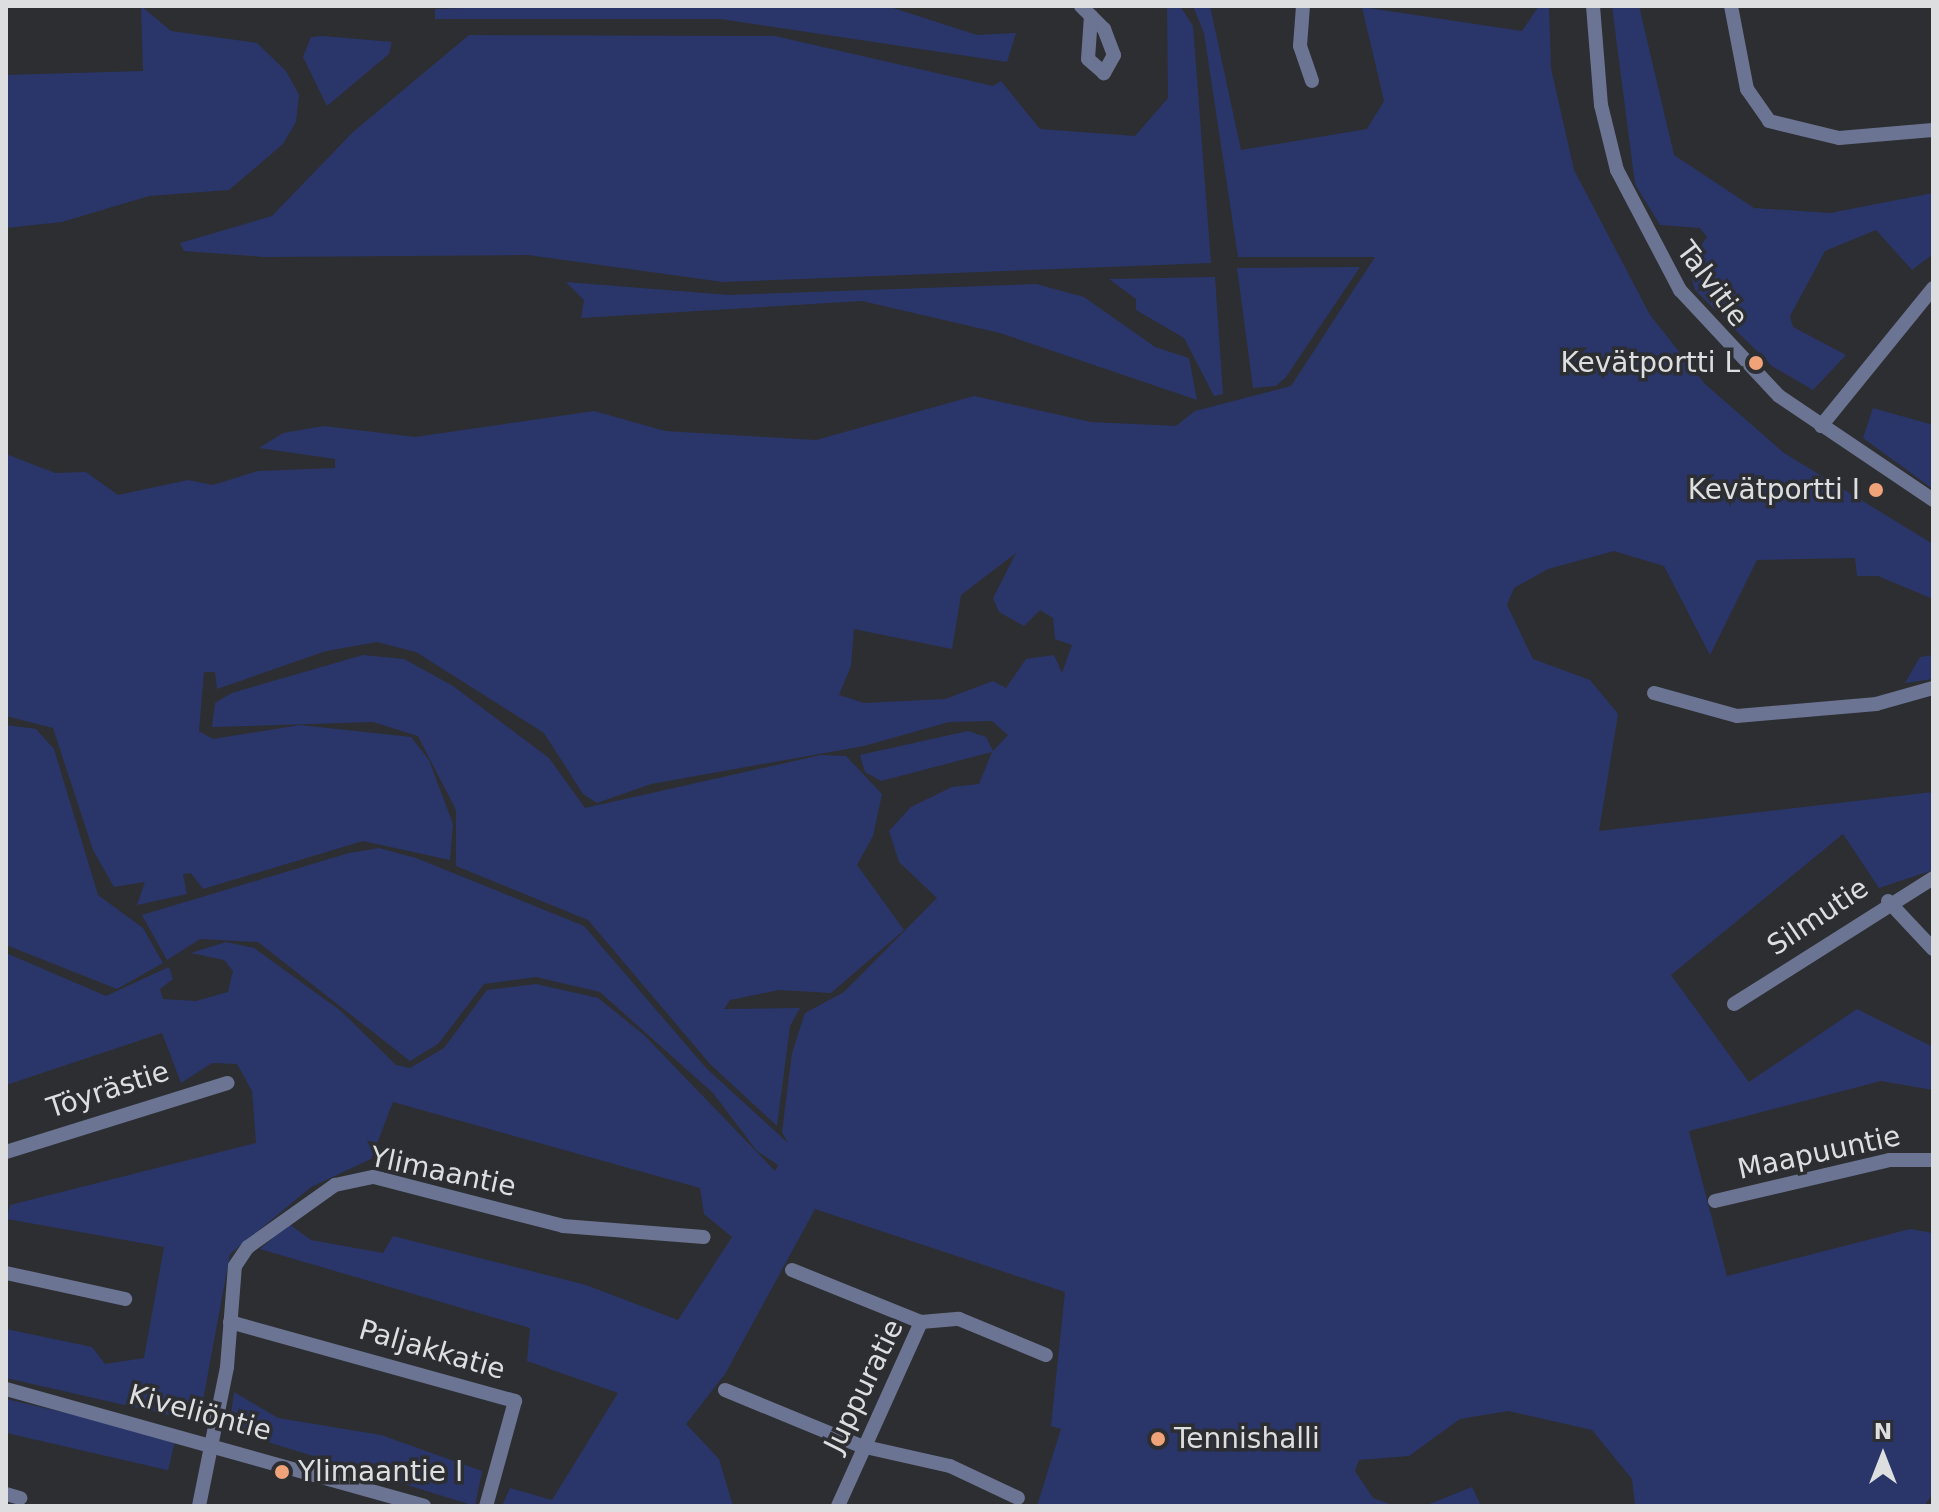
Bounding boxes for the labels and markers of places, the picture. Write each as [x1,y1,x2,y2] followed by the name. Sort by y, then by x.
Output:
[1560,346,1740,380] place label: Kevätportti L
[1747,354,1765,372] marker: Kevätportti L
[1688,473,1860,507] place label: Kevätportti I
[1867,481,1885,499] marker: Kevätportti I
[1174,1422,1320,1456] place label: Tennishalli
[1149,1430,1167,1448] marker: Tennishalli
[298,1455,463,1489] place label: Ylimaantie I
[273,1463,291,1481] marker: Ylimaantie I

